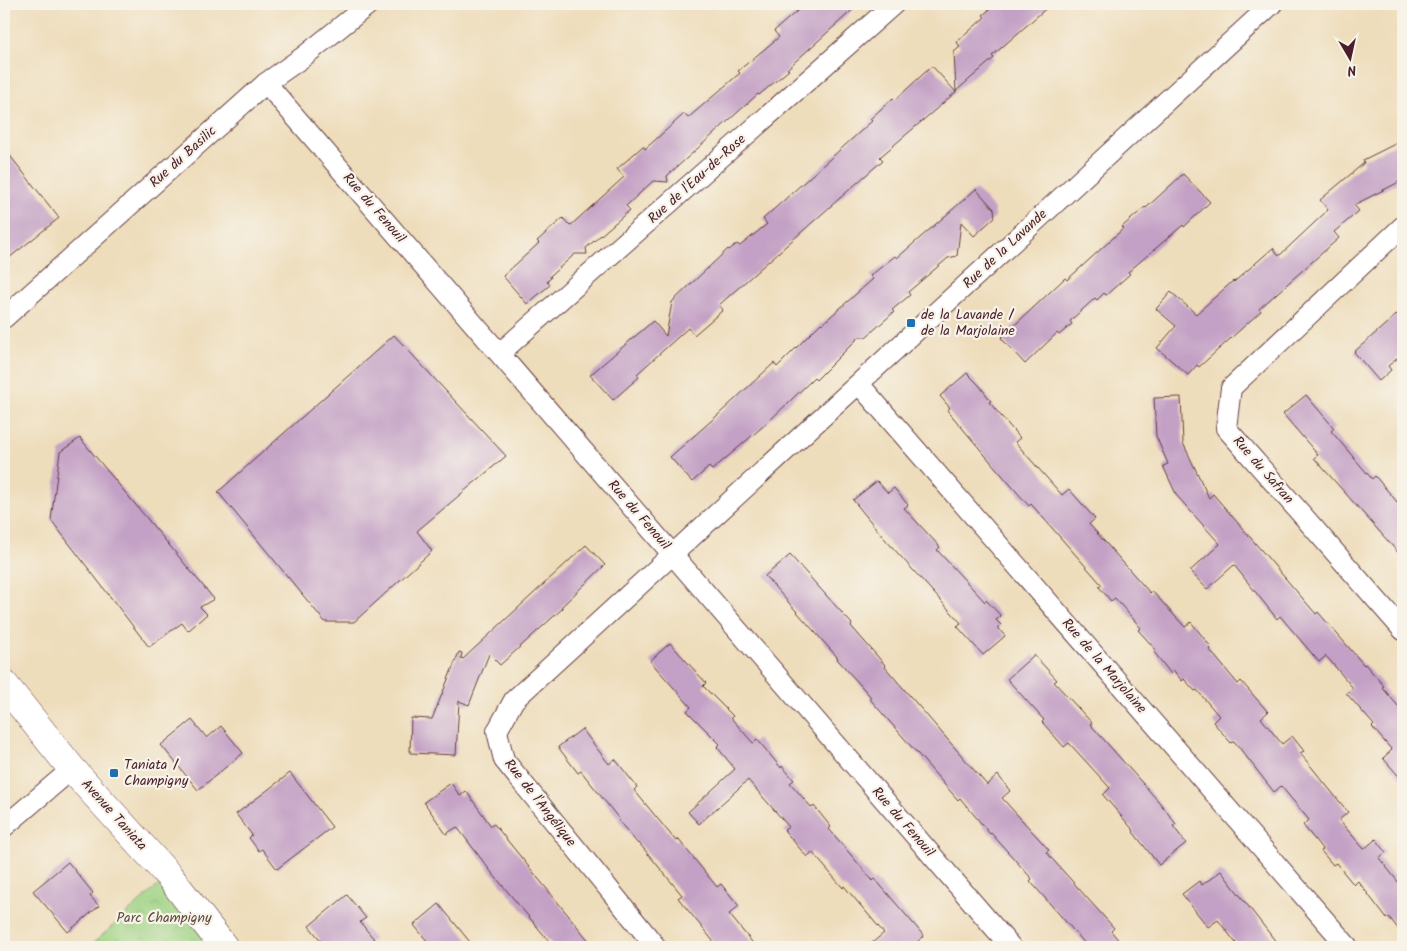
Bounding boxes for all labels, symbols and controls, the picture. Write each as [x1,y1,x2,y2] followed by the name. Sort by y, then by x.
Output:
[1324,32,1374,82] north arrow
[1346,58,1358,81] text: N
[144,121,222,193] street label: Rue du Basilic
[643,128,752,229] street label: Rue de l'Eau-de-Rose
[337,168,411,249] street label: Rue du Fenouil
[958,203,1053,294] street label: Rue de la Lavande
[921,304,1015,342] place label: de la Lavande / de la Marjolaine
[905,317,917,329] marker: de la Lavande / de la Marjolaine
[1227,431,1299,509] street label: Rue du Safran
[602,475,676,556] street label: Rue du Fenouil
[1056,613,1152,719] street label: Rue de la Marjolaine
[124,754,189,792] place label: Taniata / Champigny
[499,754,582,852] street label: Rue de l'Angélique
[108,767,120,779] marker: Taniata / Champigny
[76,774,152,856] street label: Avenue Taniata
[866,782,940,863] street label: Rue du Fenouil
[117,907,212,929] park label: Parc Champigny

